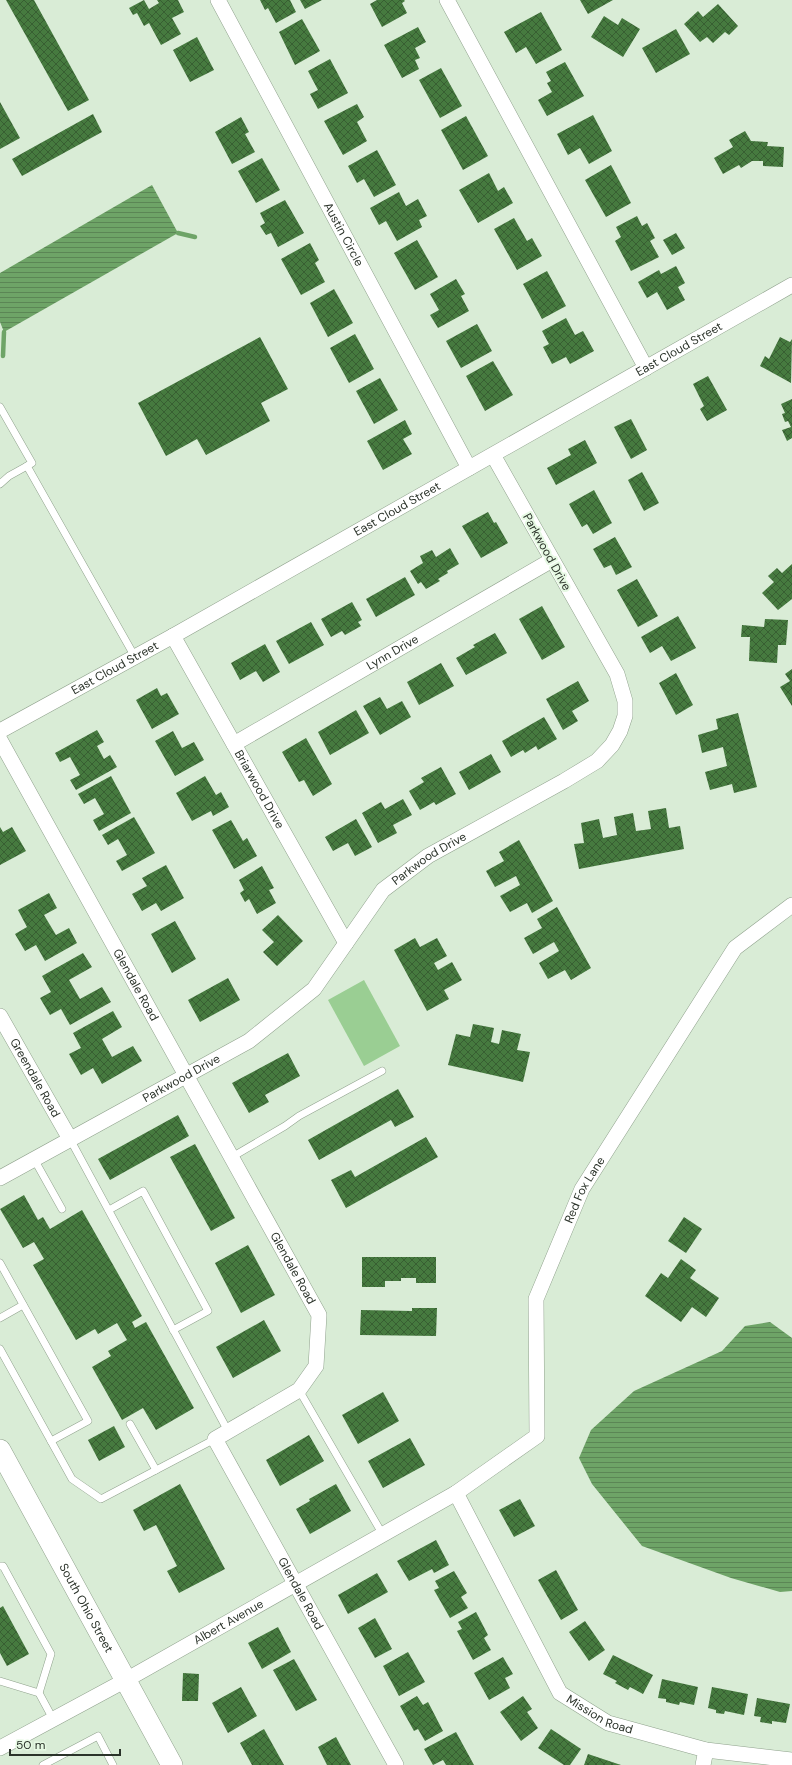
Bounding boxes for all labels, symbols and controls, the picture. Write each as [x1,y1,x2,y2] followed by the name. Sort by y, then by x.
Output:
[320,200,367,269] street label: Austin Circle
[633,318,725,380] street label: East Cloud Street
[351,478,444,540] street label: East Cloud Street
[519,511,575,594] street label: Parkwood Drive
[363,631,422,674] street label: Lynn Drive
[68,637,161,698] street label: East Cloud Street
[231,747,288,832] street label: Briarwood Drive
[388,828,469,889] street label: Parkwood Drive
[109,946,162,1024] street label: Glendale Road
[6,1035,64,1120] street label: Greendale Road
[140,1050,223,1106] street label: Parkwood Drive
[561,1153,609,1226] street label: Red Fox Lane
[267,1229,319,1307] street label: Glendale Road
[274,1555,327,1632] street label: Glendale Road
[55,1561,117,1656] street label: South Ohio Street
[191,1596,267,1648] street label: Albert Avenue
[563,1691,635,1737] street label: Mission Road
[10,1731,120,1757] scale bar
[16,1737,45,1753] text: 50 m

